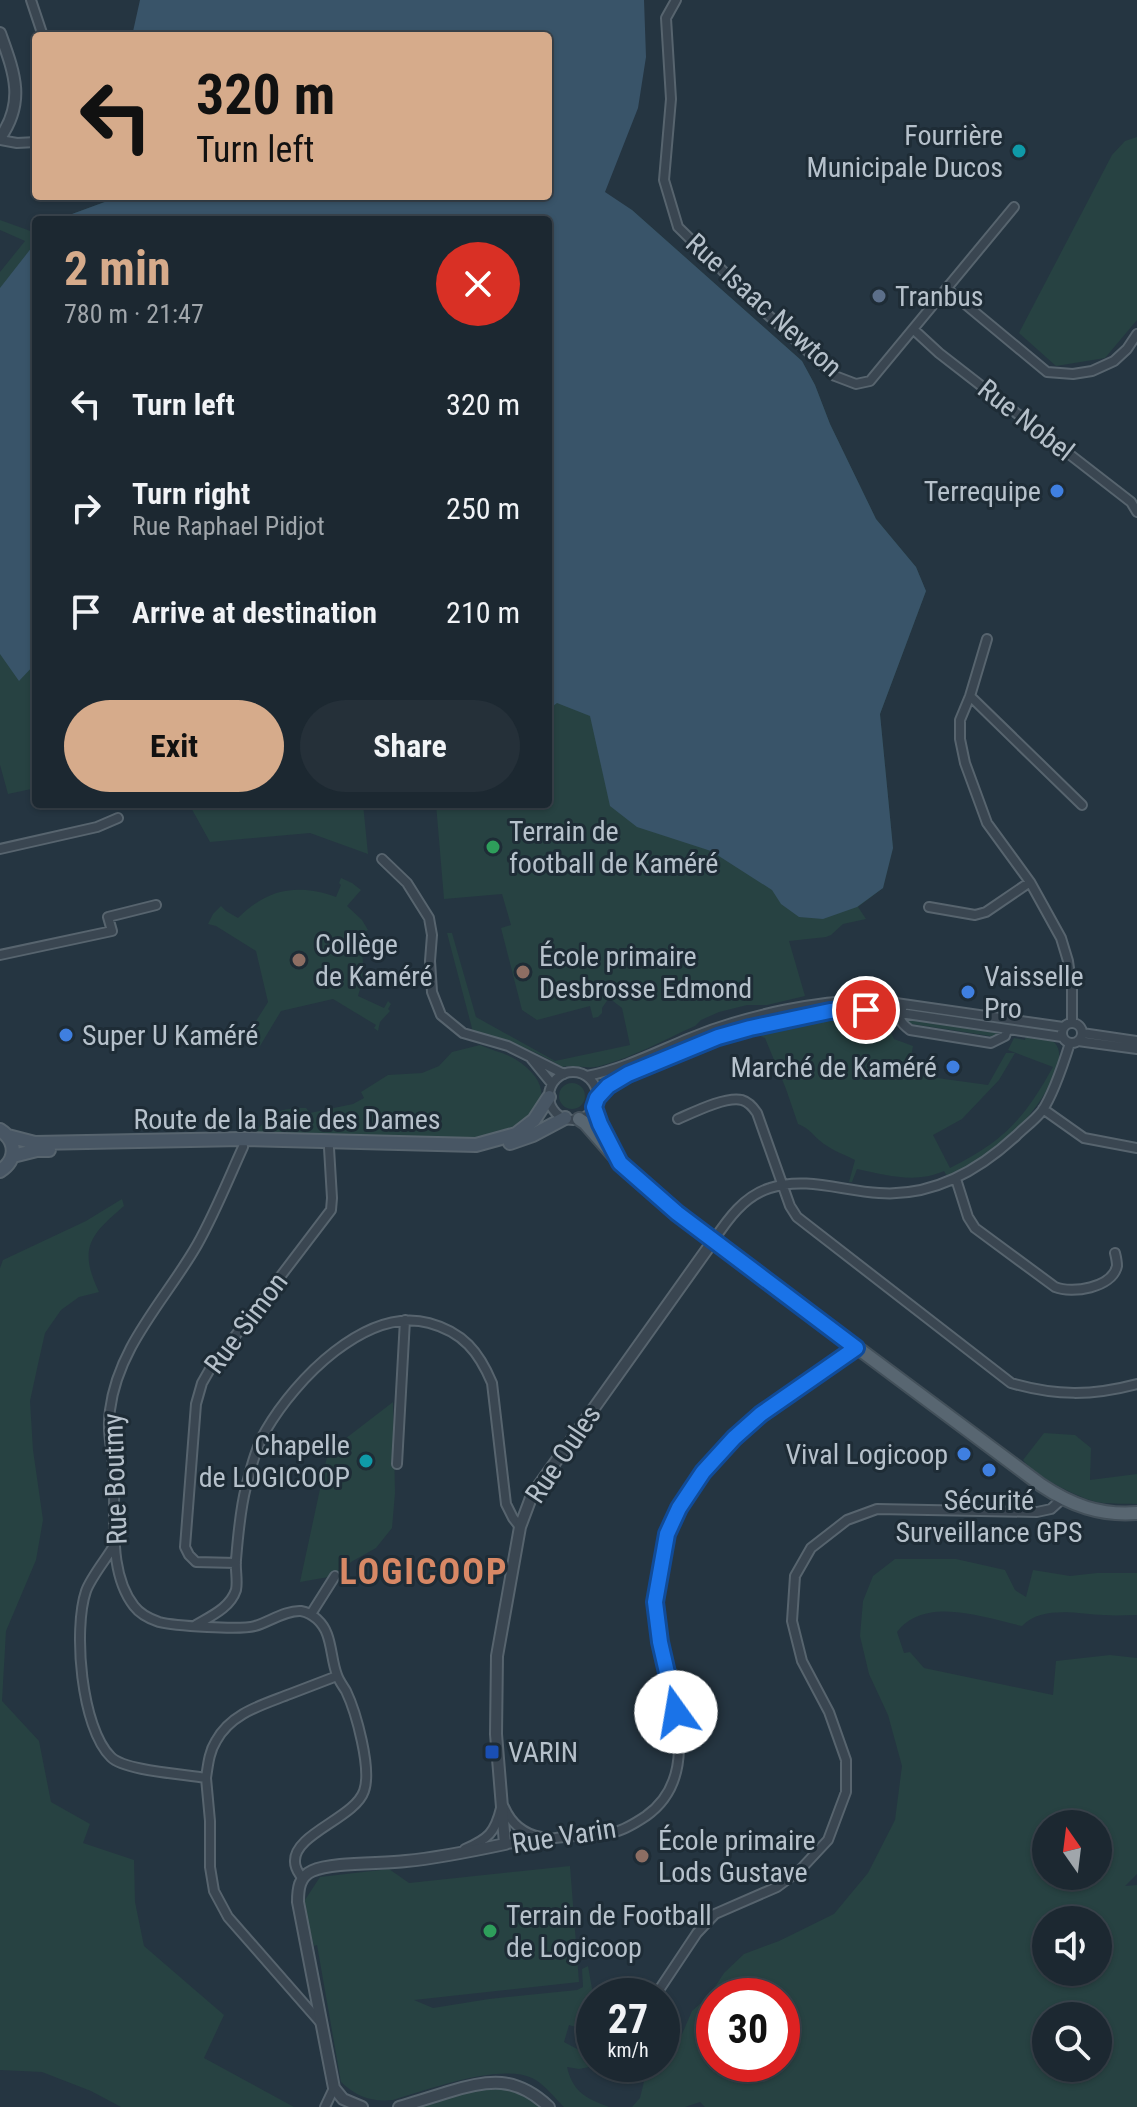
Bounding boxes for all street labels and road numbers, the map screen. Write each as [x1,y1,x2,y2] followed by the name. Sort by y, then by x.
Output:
[679,226,849,384] street label: Rue Isaac Newton
[971,372,1081,468] street label: Rue Nobel
[133,1103,441,1136] street label: Route de la Baie des Dames
[197,1266,295,1380] street label: Rue Simon
[518,1399,608,1509] street label: Rue Oules
[96,1412,134,1545] street label: Rue Boutmy
[510,1811,618,1861] street label: Rue Varin

